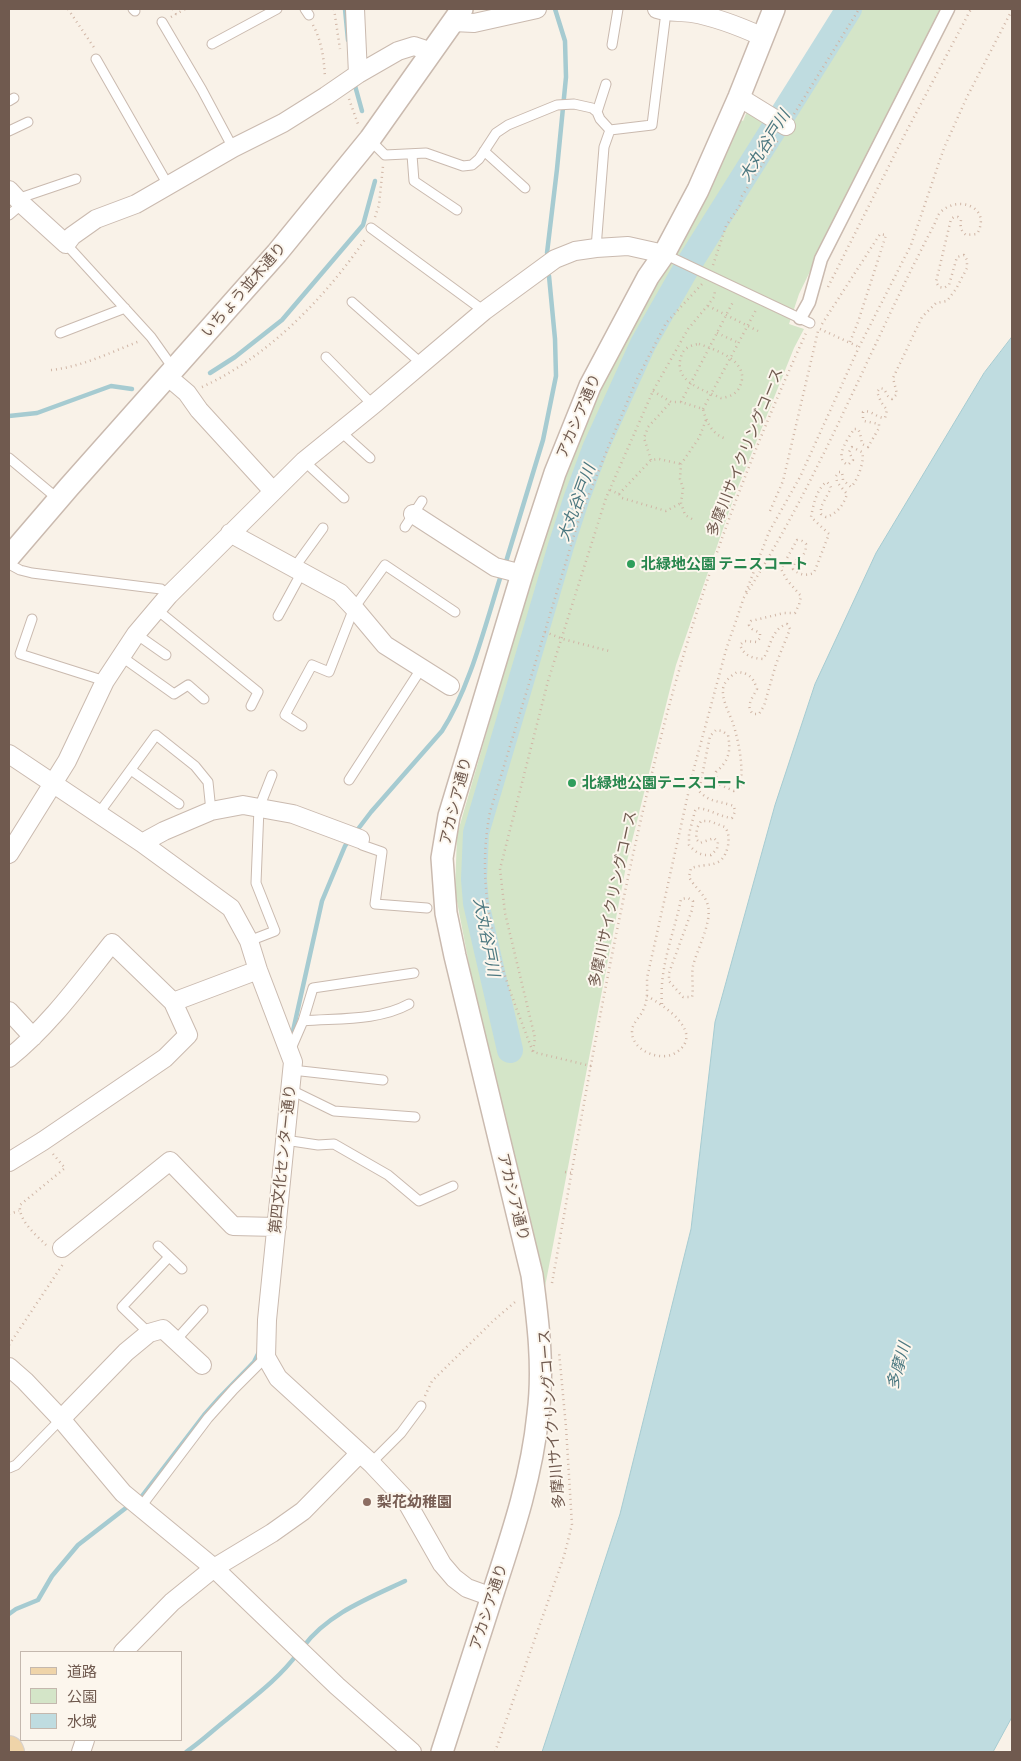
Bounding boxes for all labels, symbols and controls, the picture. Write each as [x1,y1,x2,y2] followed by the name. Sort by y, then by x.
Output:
[736,107,794,185] water label: 大丸谷戸川
[198,239,290,341] street label: いちょう並木通り
[703,365,787,539] street label: 多摩川サイクリングコース
[553,371,605,461] street label: アカシア通り
[554,462,600,544] water label: 大丸谷戸川
[641,555,808,573] place label: 北緑地公園 テニスコート
[625,558,637,570] marker: 北緑地公園 テニスコート
[436,755,476,847] street label: アカシア通り
[582,774,747,792] place label: 北緑地公園テニスコート
[566,777,578,789] marker: 北緑地公園テニスコート
[585,809,641,989] street label: 多摩川サイクリングコース
[469,896,503,978] water label: 大丸谷戸川
[266,1083,300,1235] street label: 第四文化センター通り
[493,1151,533,1243] street label: アカシア通り
[535,1329,569,1509] street label: 多摩川サイクリングコース
[883,1340,915,1392] water label: 多摩川
[377,1493,452,1511] place label: 梨花幼稚園
[361,1496,373,1508] marker: 梨花幼稚園
[467,1561,511,1653] street label: アカシア通り
[20,1651,182,1741] legend
[67,1665,97,1680] text: 道路
[67,1690,97,1705] text: 公園
[67,1715,97,1730] text: 水域

